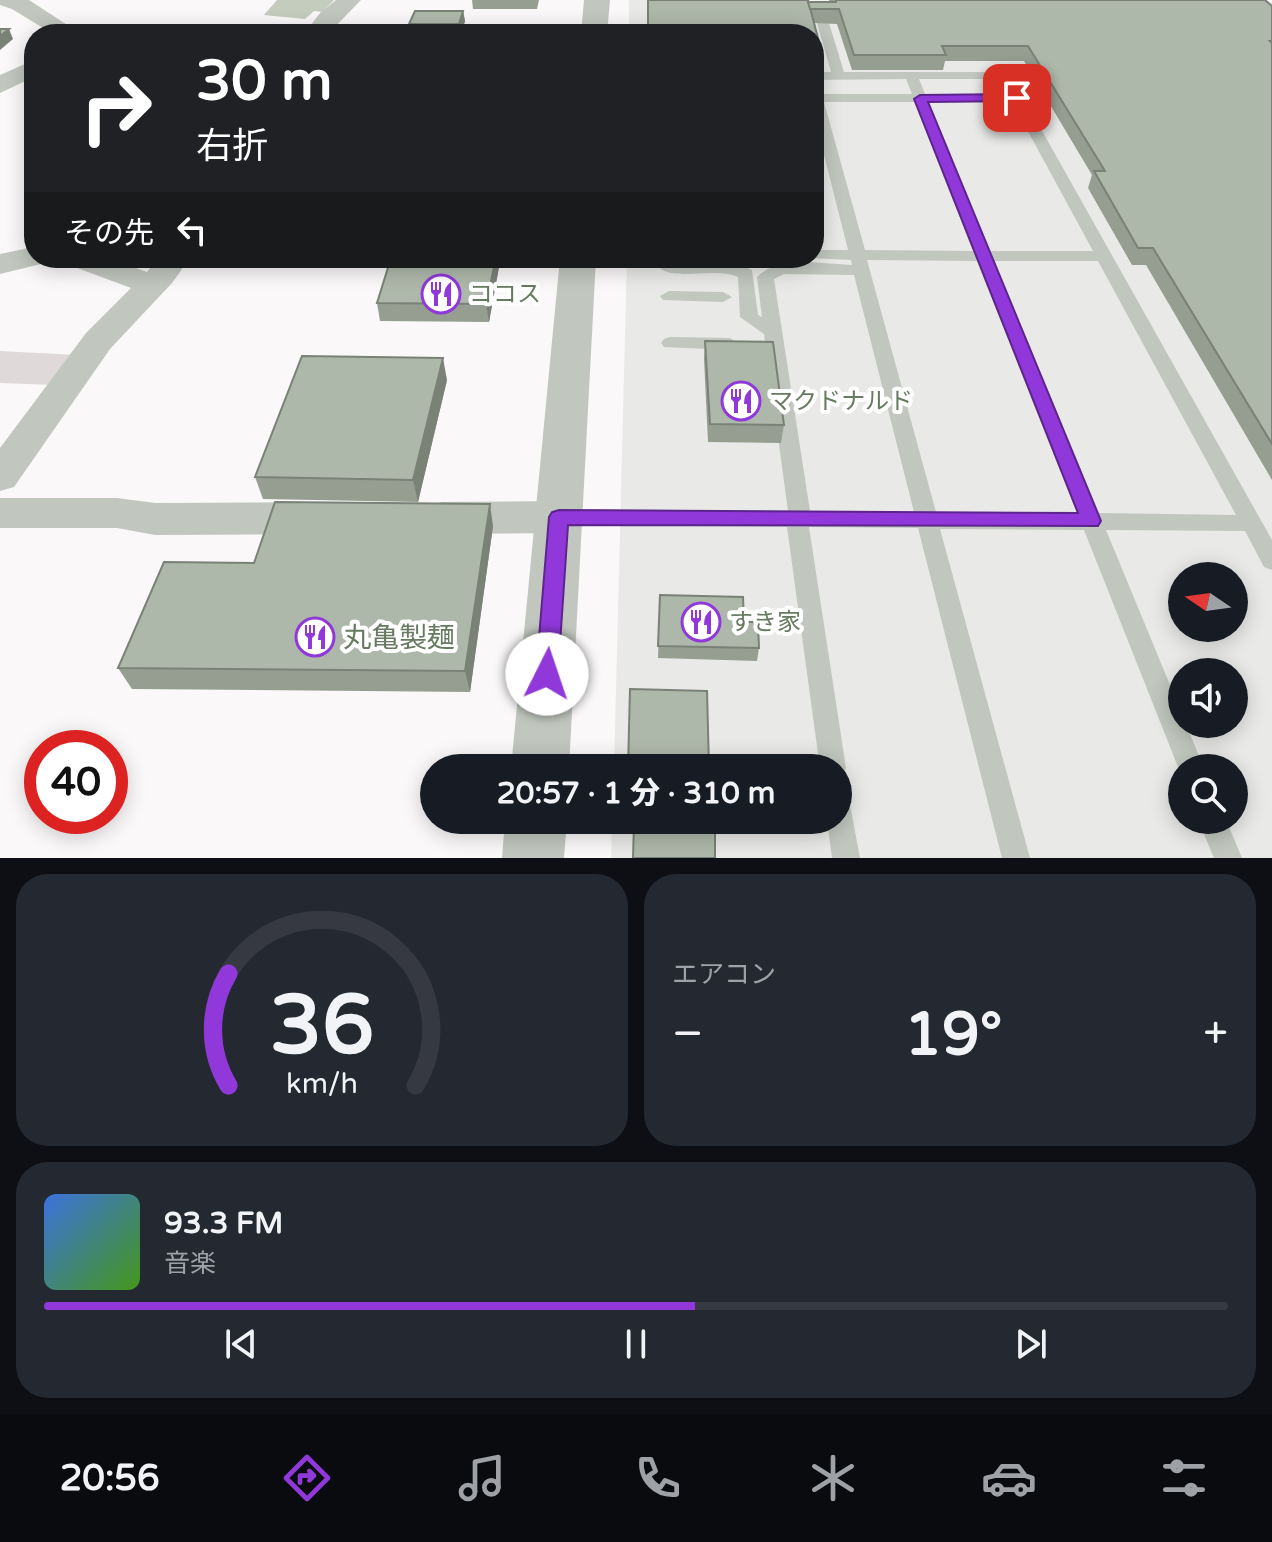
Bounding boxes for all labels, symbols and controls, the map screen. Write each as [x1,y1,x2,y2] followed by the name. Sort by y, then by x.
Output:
[196,48,332,115] text: 30 m
[64,56,168,160] icon: right
[983,64,1051,132] pin
[995,76,1039,120] icon: arrive
[196,125,268,168] text: 右折
[170,208,214,252] icon: left
[64,215,154,252] text: その先
[420,273,462,315] restaurant icon: ココス
[469,280,541,309] place label: ココス
[720,380,762,422] restaurant icon: マクドナルド
[769,387,913,416] place label: マクドナルド
[1168,562,1248,642] north arrow
[1168,562,1248,834] map controls
[680,601,722,643] restaurant icon: すき家
[729,608,801,637] place label: すき家
[294,616,336,658] restaurant icon: 丸亀製麺
[343,621,455,655] place label: 丸亀製麺
[505,632,589,716] position arrow
[1168,658,1248,738] button: sound
[24,730,128,834] speed limit sign: 40
[1168,754,1248,834] button: search
[497,775,775,812] text: 20:57 · 1 分 · 310 m
[672,959,776,990] text: エアコン
[270,976,374,1076] text: 36
[904,999,1002,1071] text: 19°
[672,1008,703,1061] text: −
[1203,1008,1228,1061] text: +
[286,1067,358,1101] text: km/h
[164,1205,283,1242] text: 93.3 FM
[164,1248,216,1279] text: 音楽
[219,1322,263,1366] icon: previous
[614,1322,658,1366] icon: pause
[1009,1322,1053,1366] icon: next
[279,1450,335,1506] icon: directions
[454,1450,510,1506] icon: music
[630,1450,686,1506] icon: phone
[805,1450,861,1506] icon: climate
[981,1450,1037,1506] icon: car
[1156,1450,1212,1506] icon: filters
[60,1457,160,1500] text: 20:56

